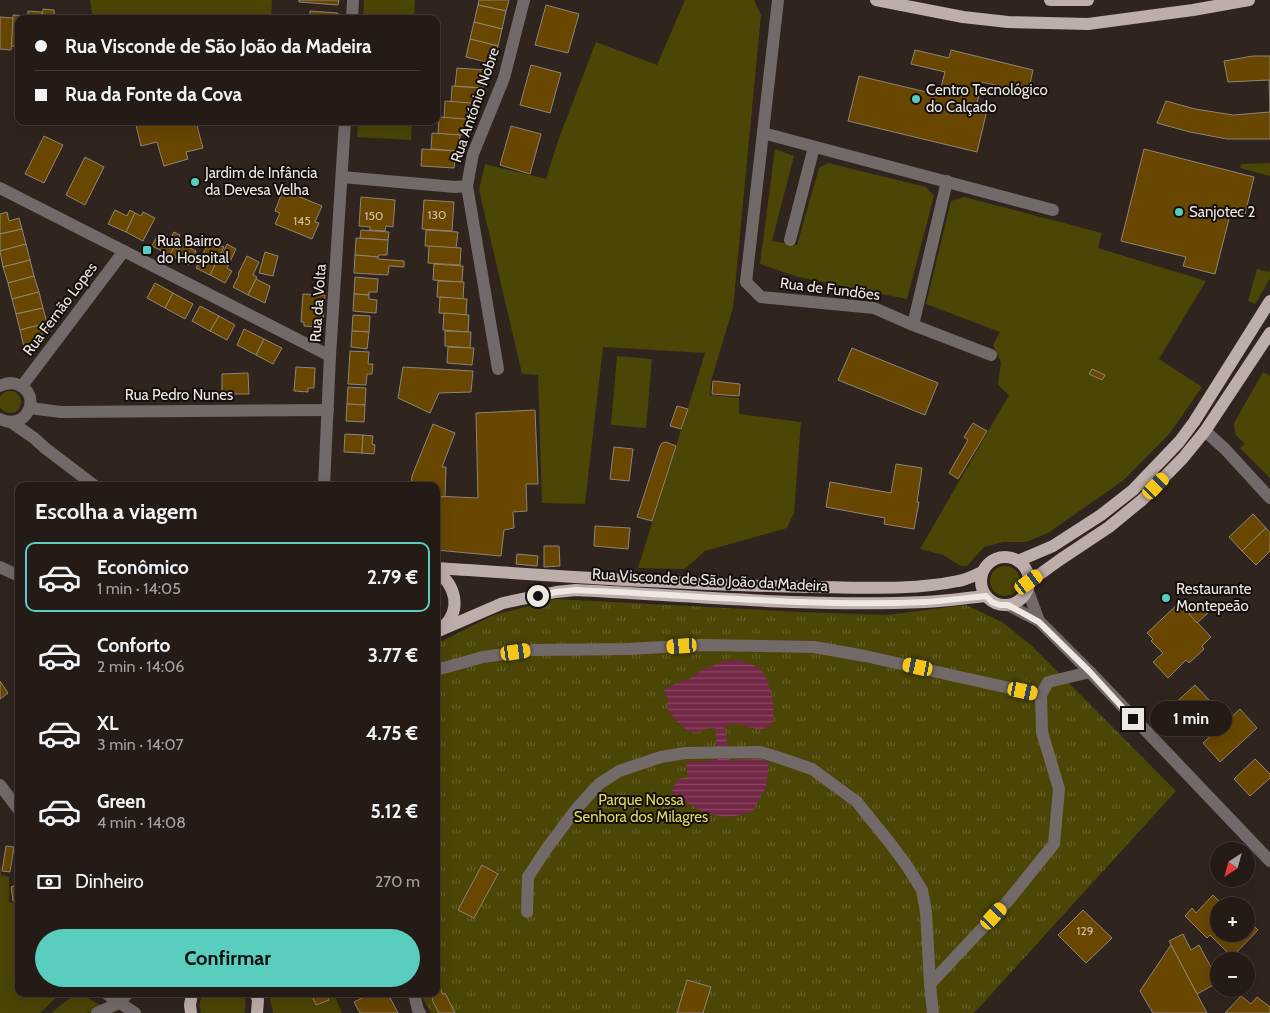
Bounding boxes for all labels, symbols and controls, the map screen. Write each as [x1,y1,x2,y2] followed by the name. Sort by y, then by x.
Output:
[65,35,372,58] text: Rua Visconde de São João da Madeira
[447,45,503,165] street label: Rua António Nobre
[926,81,1048,116] place label: Centro Tecnológico do Calçado
[65,83,242,106] text: Rua da Fonte da Cova
[910,93,922,105] marker: Centro Tecnológico do Calçado
[204,164,318,199] place label: Jardim de Infância da Devesa Velha
[189,176,201,188] marker: Jardim de Infância da Devesa Velha
[1189,203,1256,221] place label: Sanjotec 2
[1173,206,1185,218] marker: Sanjotec 2
[428,207,446,222] house number: 130
[365,208,383,223] house number: 150
[293,213,311,228] house number: 145
[157,232,230,267] place label: Rua Bairro do Hospital
[141,244,153,256] marker: Rua Bairro do Hospital
[19,259,101,359] street label: Rua Fernão Lopes
[306,262,330,343] street label: Rua da Volta
[779,274,881,304] street label: Rua de Fundões
[125,386,233,404] street label: Rua Pedro Nunes
[1140,470,1171,502] car
[35,498,198,525] text: Escolha a viagem
[37,555,82,600] icon: car
[97,556,189,579] text: Econômico
[592,565,829,595] street label: Rua Visconde de São João da Madeira
[367,566,418,589] text: 2.79 €
[1012,567,1045,597] car
[97,579,181,598] text: 1 min · 14:05
[1176,580,1252,615] place label: Restaurante Montepeão
[527,585,549,607] route start
[1160,592,1172,604] marker: Restaurante Montepeão
[37,633,82,678] icon: car
[97,634,170,657] text: Conforto
[666,637,697,655] car
[500,642,531,662] car
[368,644,418,667] text: 3.77 €
[97,657,184,676] text: 2 min · 14:06
[901,657,934,677] car
[1006,681,1039,701] car
[1150,702,1233,736] callout: 1 min
[1122,708,1144,730] route end
[1173,709,1209,728] text: 1 min
[37,711,82,756] icon: car
[97,712,118,735] text: XL
[366,722,418,745] text: 4.75 €
[97,735,183,754] text: 3 min · 14:07
[37,789,82,834] icon: car
[97,790,146,813] text: Green
[574,791,708,826] park label: Parque Nossa Senhora dos Milagres
[370,800,418,823] text: 5.12 €
[97,813,186,832] text: 4 min · 14:08
[1210,842,1255,888] north arrow
[1210,842,1255,997] map controls
[35,868,63,896] icon: cash
[75,870,144,893] text: Dinheiro
[375,872,420,891] text: 270 m
[1210,897,1255,942] button: +
[978,900,1009,932] car
[1076,923,1094,938] house number: 129
[35,929,420,987] button: Confirmar
[1210,952,1255,997] button: −

